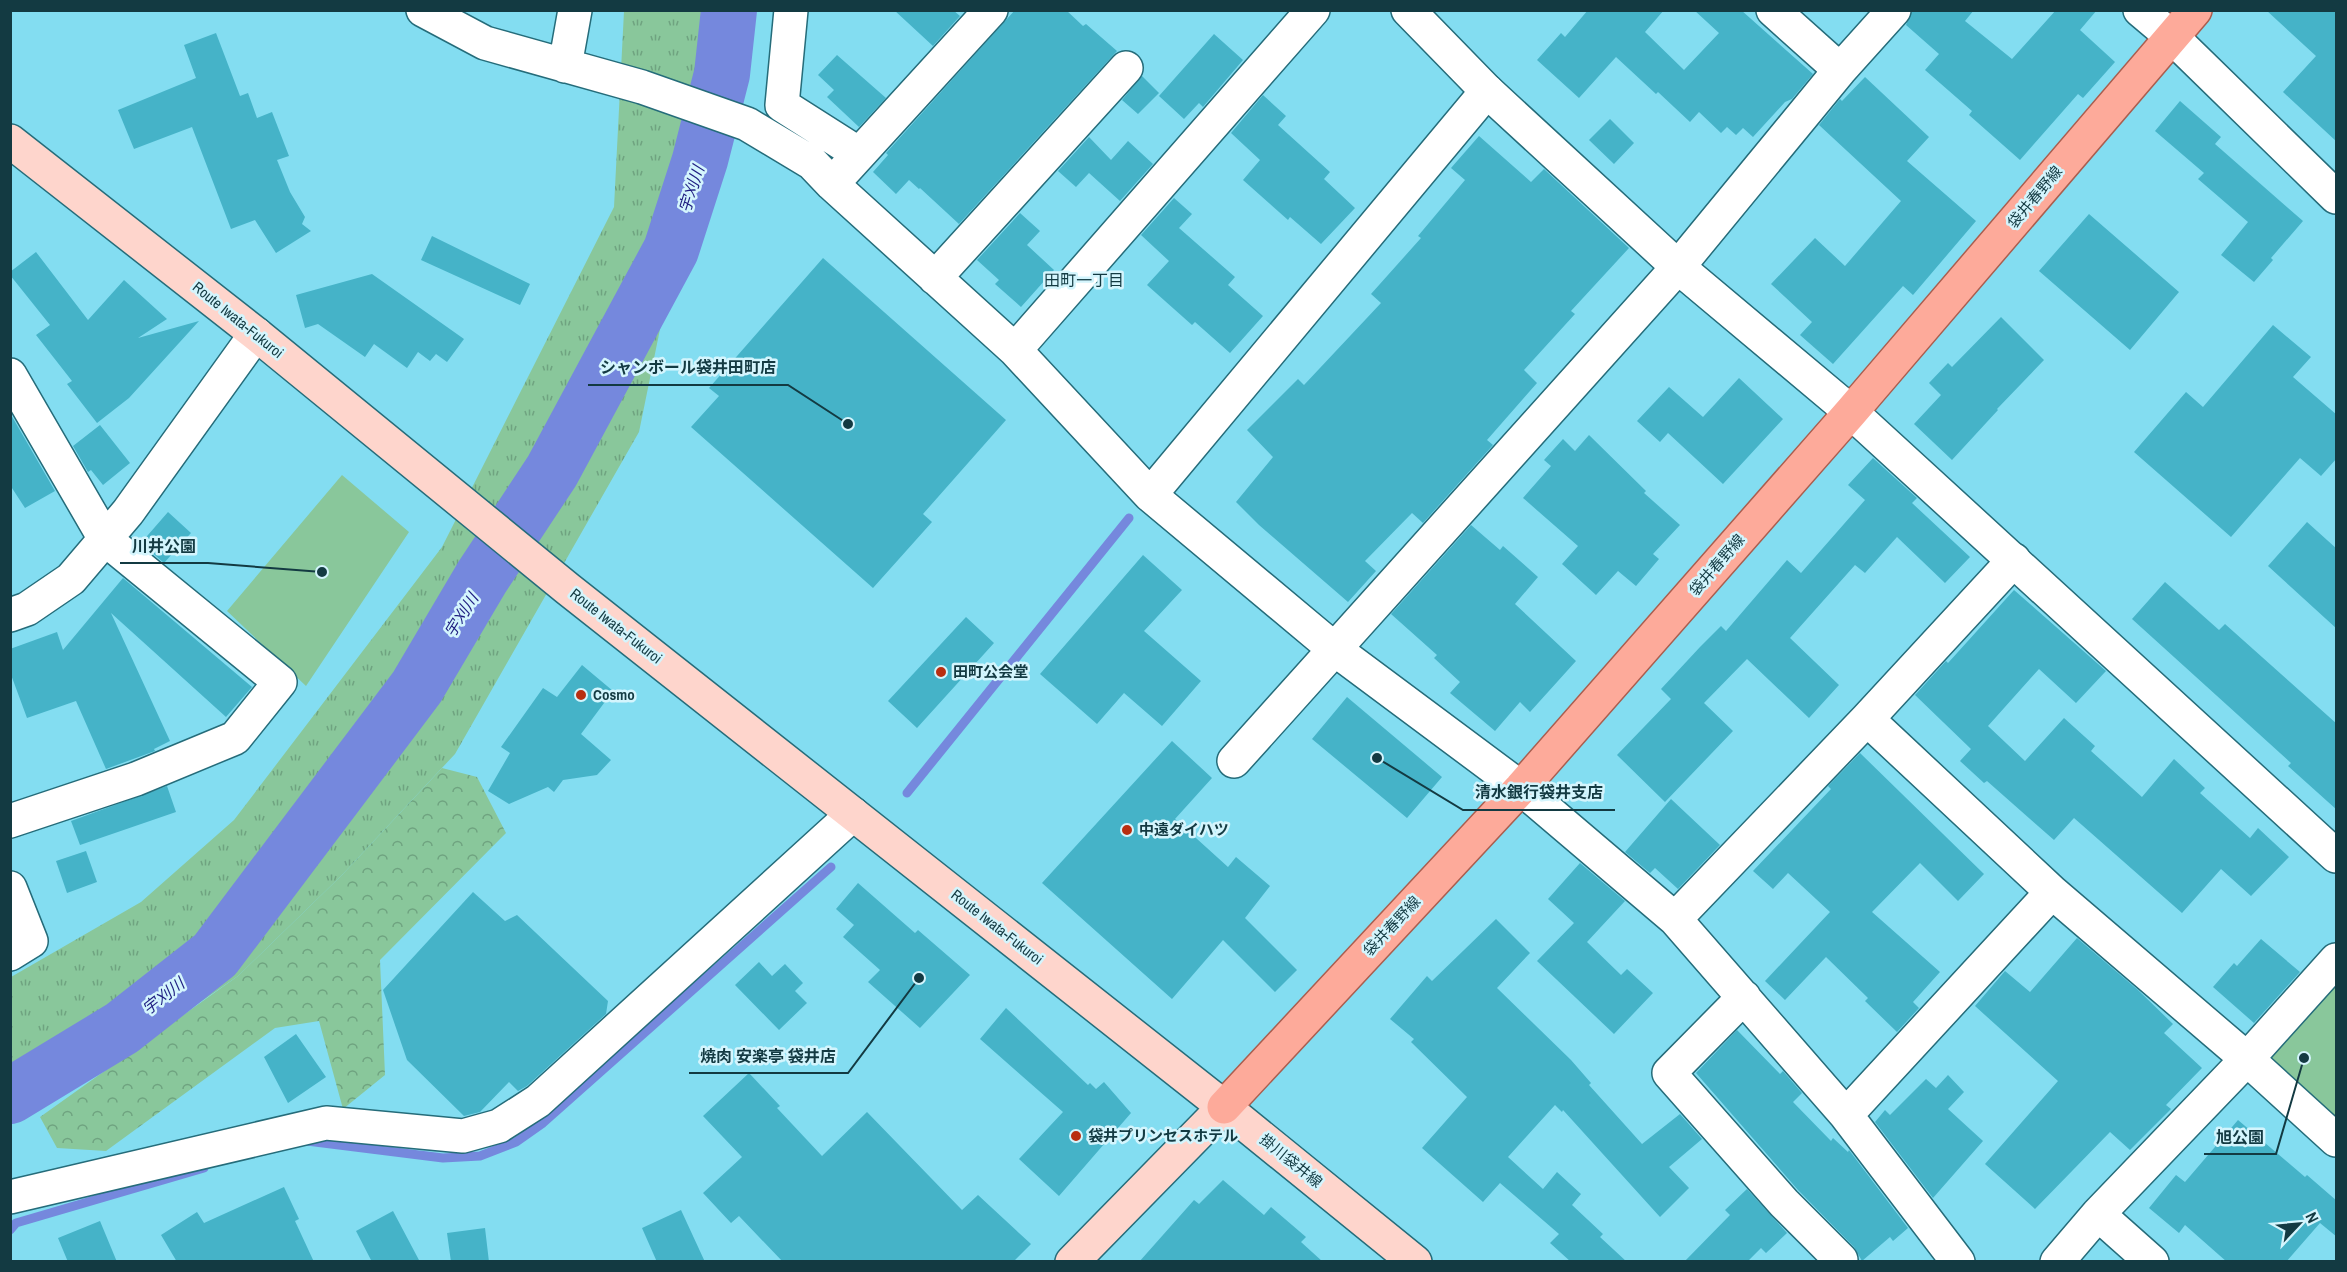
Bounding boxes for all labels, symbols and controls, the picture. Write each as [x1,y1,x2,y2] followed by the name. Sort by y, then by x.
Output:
[673,161,709,215] water label: 宇刈川
[2002,161,2067,232] street label: 袋井春野線
[1044,269,1124,291] district label: 田町一丁目
[188,276,288,363] street label: Route Iwata-Fukuroi
[588,351,788,385] callout: シャンボール袋井田町店
[600,356,776,378] text: シャンボール袋井田町店
[120,529,208,563] callout: 川井公園
[1684,529,1749,600] street label: 袋井春野線
[132,535,196,557] text: 川井公園
[566,583,667,668] street label: Route Iwata-Fukuroi
[439,587,484,641] water label: 宇刈川
[953,661,1028,682] place label: 田町公会堂
[934,665,948,679] marker: 田町公会堂
[593,684,635,705] place label: Cosmo
[574,688,588,702] marker: Cosmo
[1463,776,1615,810] callout: 清水銀行袋井支店
[1475,781,1603,803] text: 清水銀行袋井支店
[1139,819,1229,840] place label: 中遠ダイハツ
[1120,823,1134,837] marker: 中遠ダイハツ
[947,884,1048,969] street label: Route Iwata-Fukuroi
[1358,891,1425,960] street label: 袋井春野線
[137,971,190,1019] water label: 宇刈川
[689,1039,848,1073] callout: 焼肉 安楽亭 袋井店
[700,1045,836,1067] text: 焼肉 安楽亭 袋井店
[2204,1120,2276,1154] callout: 旭公園
[1088,1125,1238,1146] place label: 袋井プリンセスホテル
[2216,1126,2264,1148] text: 旭公園
[1069,1129,1083,1143] marker: 袋井プリンセスホテル
[1256,1129,1327,1192] street label: 掛川袋井線
[2269,1194,2329,1254] north arrow
[2301,1208,2324,1227] text: N

